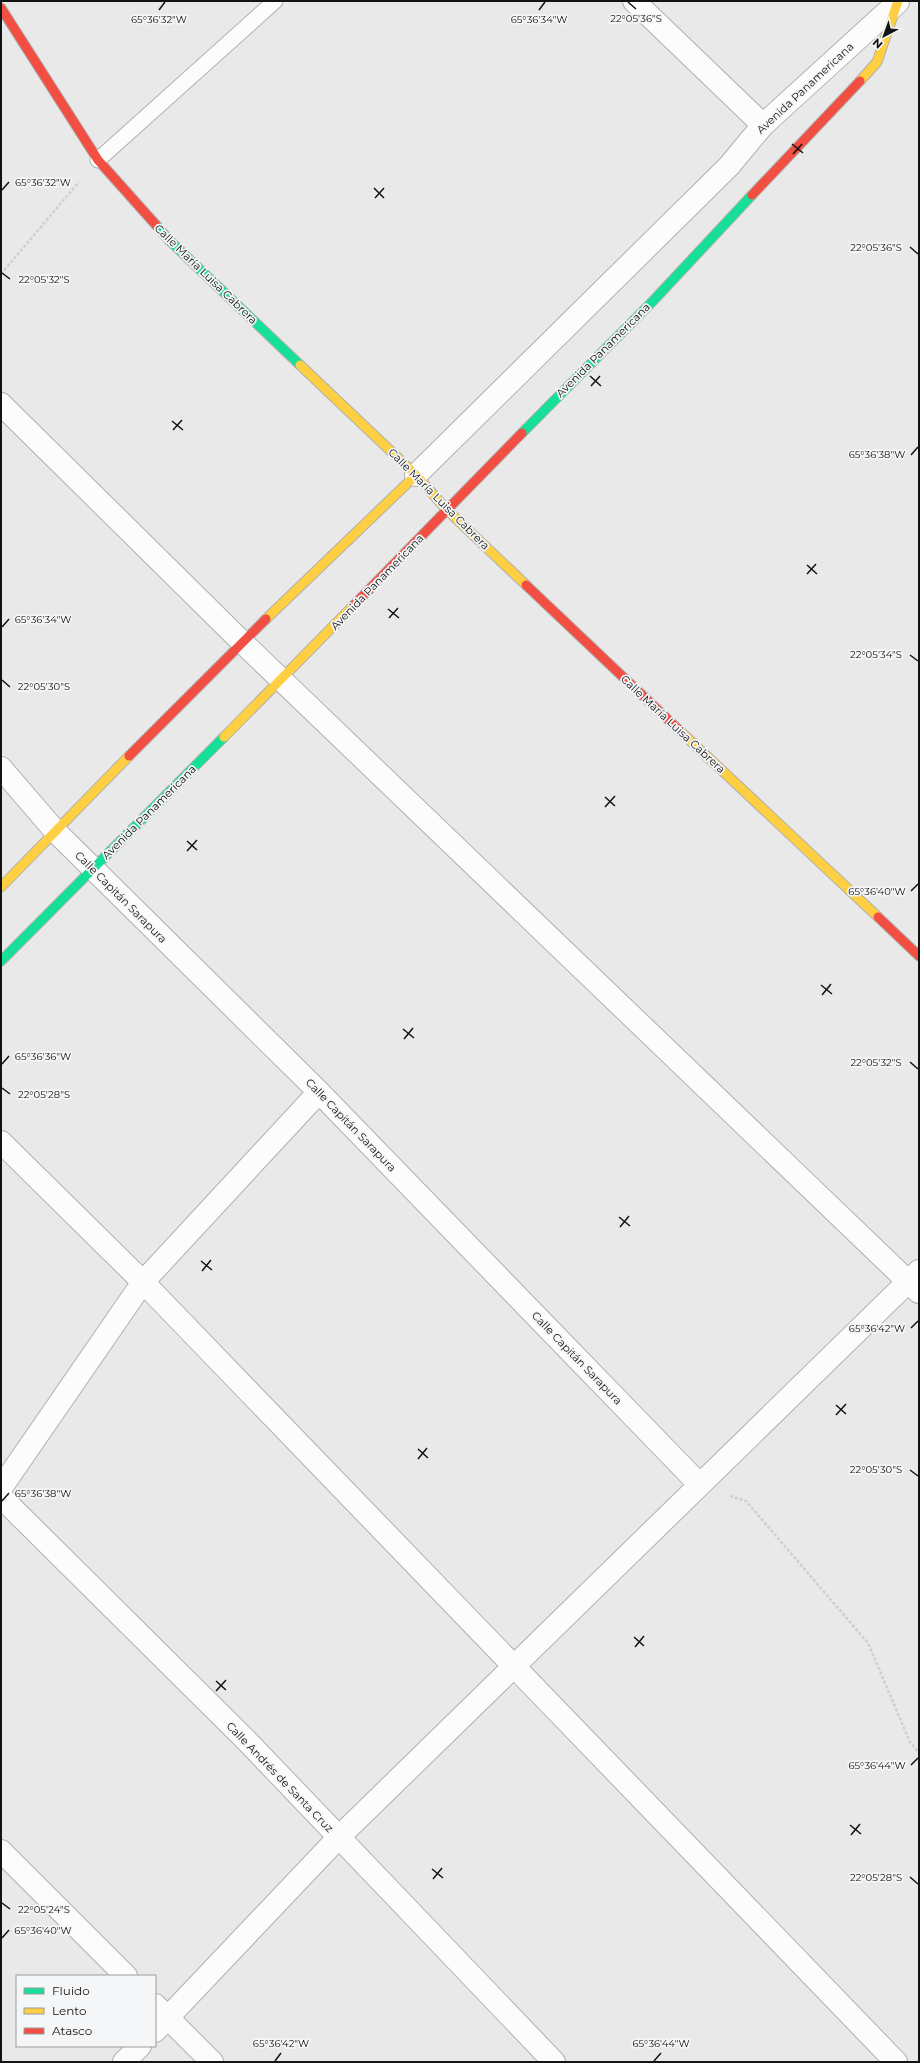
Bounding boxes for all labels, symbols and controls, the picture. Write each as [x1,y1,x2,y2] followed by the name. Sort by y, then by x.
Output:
[610,12,662,25] text: 22°05'36"S
[131,13,187,26] text: 65°36'32"W
[511,13,567,26] text: 65°36'34"W
[864,16,904,56] north arrow
[869,35,885,52] text: N
[754,39,856,137] street label: Avenida Panamericana
[15,176,71,189] text: 65°36'32"W
[152,221,260,327] street label: Calle María Luisa Cabrera
[850,241,902,254] text: 22°05'36"S
[18,273,70,286] text: 22°05'32"S
[553,300,653,400] street label: Avenida Panamericana
[385,445,493,553] street label: Calle María Luisa Cabrera
[849,448,905,461] text: 65°36'38"W
[328,531,426,633] street label: Avenida Panamericana
[15,613,71,626] text: 65°36'34"W
[850,648,902,661] text: 22°05'34"S
[618,672,728,776] street label: Calle María Luisa Cabrera
[18,680,70,693] text: 22°05'30"S
[99,762,199,862] street label: Avenida Panamericana
[72,848,170,946] street label: Calle Capitán Sarapura
[848,885,906,898] text: 65°36'40"W
[15,1050,71,1063] text: 65°36'36"W
[850,1056,902,1069] text: 22°05'32"S
[303,1075,399,1175] street label: Calle Capitán Sarapura
[18,1088,70,1101] text: 22°05'28"S
[529,1308,625,1408] street label: Calle Capitán Sarapura
[849,1322,905,1335] text: 65°36'42"W
[850,1463,902,1476] text: 22°05'30"S
[15,1487,71,1500] text: 65°36'38"W
[224,1719,337,1835] street label: Calle Andrés de Santa Cruz
[849,1759,906,1772] text: 65°36'44"W
[850,1871,902,1884] text: 22°05'28"S
[18,1903,70,1916] text: 22°05'24"S
[14,1924,72,1937] text: 65°36'40"W
[16,1975,156,2047] legend
[52,1983,90,1998] text: Fluido
[52,2003,87,2018] text: Lento
[52,2023,92,2038] text: Atasco
[253,2037,309,2050] text: 65°36'42"W
[633,2037,690,2050] text: 65°36'44"W

